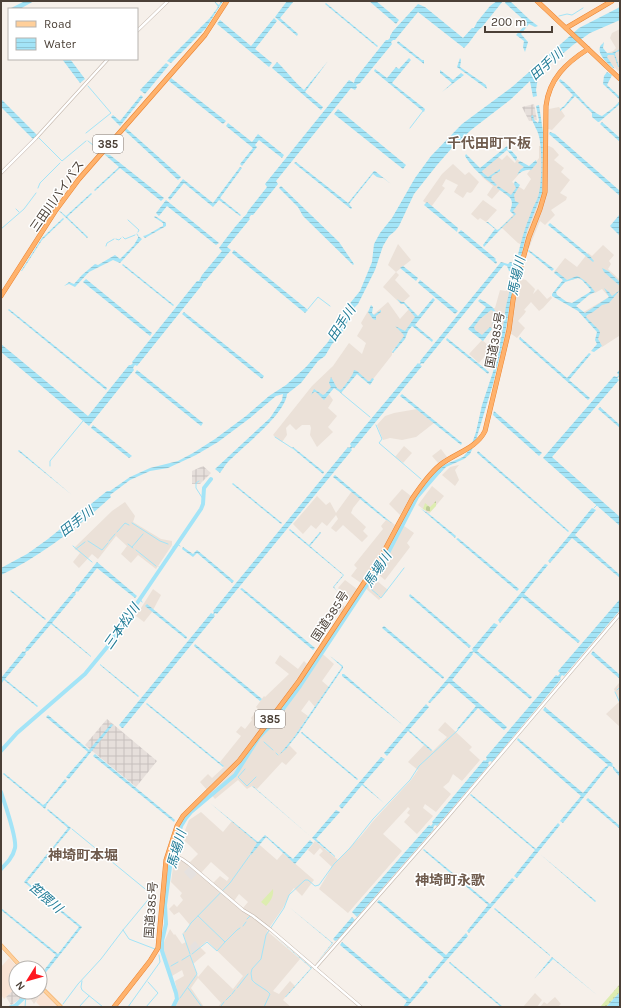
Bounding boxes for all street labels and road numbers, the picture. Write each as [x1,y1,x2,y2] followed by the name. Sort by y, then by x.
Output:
[93,135,123,153] road number: 385
[27,158,87,234] street label: 三田川バイパス
[483,311,507,369] street label: 国道385号
[309,588,351,644] street label: 国道385号
[255,710,285,728] road number: 385
[142,881,160,939] street label: 国道385号

